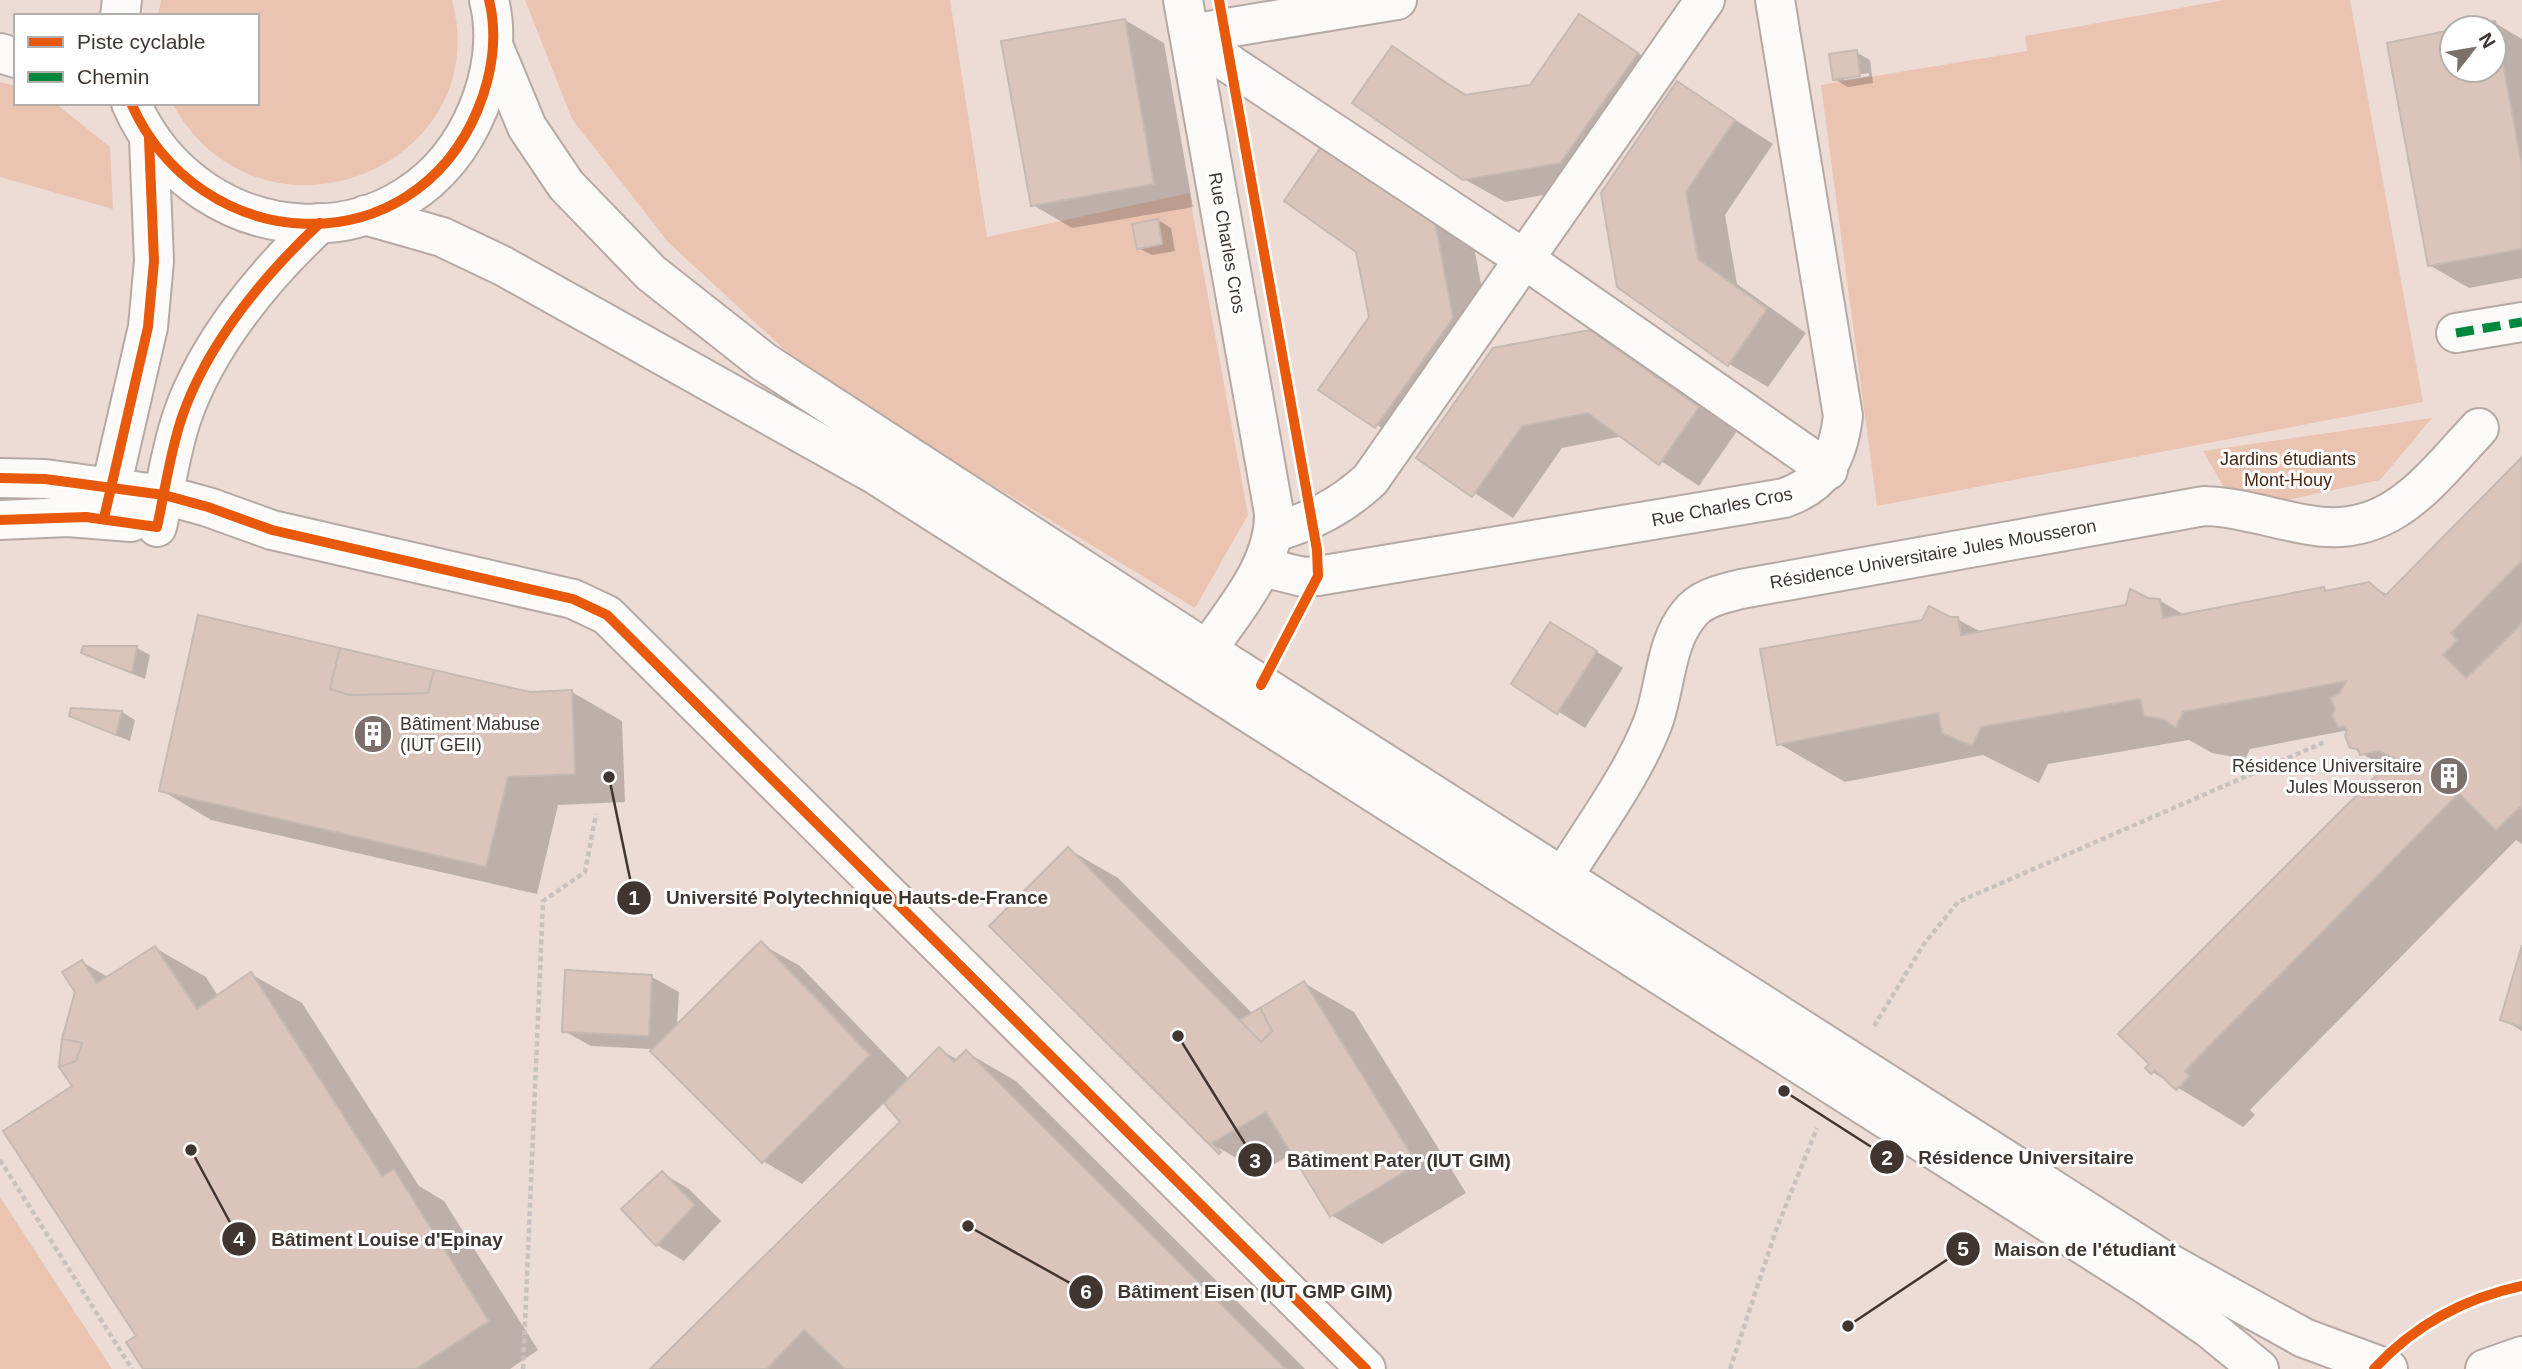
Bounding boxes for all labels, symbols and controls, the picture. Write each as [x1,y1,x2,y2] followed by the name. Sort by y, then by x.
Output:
[14,14,259,105] legend
[2438,14,2508,84] north arrow
[2475,29,2500,52] text: N
[77,30,205,53] text: Piste cyclable
[77,65,149,88] text: Chemin
[1205,171,1249,315] street label: Rue Charles Cros
[2220,449,2356,490] park label: Jardins étudiants Mont-Houy
[1650,484,1794,530] street label: Rue Charles Cros
[1768,515,2098,593] street label: Résidence Universitaire Jules Mousseron
[352,713,394,755] building icon: Bâtiment Mabuse (IUT GEII)
[400,714,540,755] place label: Bâtiment Mabuse (IUT GEII)
[2428,755,2470,797] building icon: Résidence Universitaire Jules Mousseron
[2232,756,2422,797] place label: Résidence Universitaire Jules Mousseron
[617,878,1062,918] callout: Université Polytechnique Hauts-de-France
[628,886,640,909] text: 1
[666,887,1048,908] text: Université Polytechnique Hauts-de-France
[1869,1137,2148,1177] callout: Résidence Universitaire
[1238,1140,1525,1180] callout: Bâtiment Pater (IUT GIM)
[1881,1146,1893,1169] text: 2
[1918,1147,2134,1168] text: Résidence Universitaire
[1249,1149,1261,1172] text: 3
[1287,1150,1511,1171] text: Bâtiment Pater (IUT GIM)
[222,1219,516,1259] callout: Bâtiment Louise d'Epinay
[233,1227,245,1250] text: 4
[271,1229,503,1250] text: Bâtiment Louise d'Epinay
[1946,1229,2190,1269] callout: Maison de l'étudiant
[1957,1237,1969,1260] text: 5
[1994,1239,2177,1260] text: Maison de l'étudiant
[1068,1272,1407,1312] callout: Bâtiment Eisen (IUT GMP GIM)
[1080,1280,1092,1303] text: 6
[1117,1281,1393,1302] text: Bâtiment Eisen (IUT GMP GIM)

